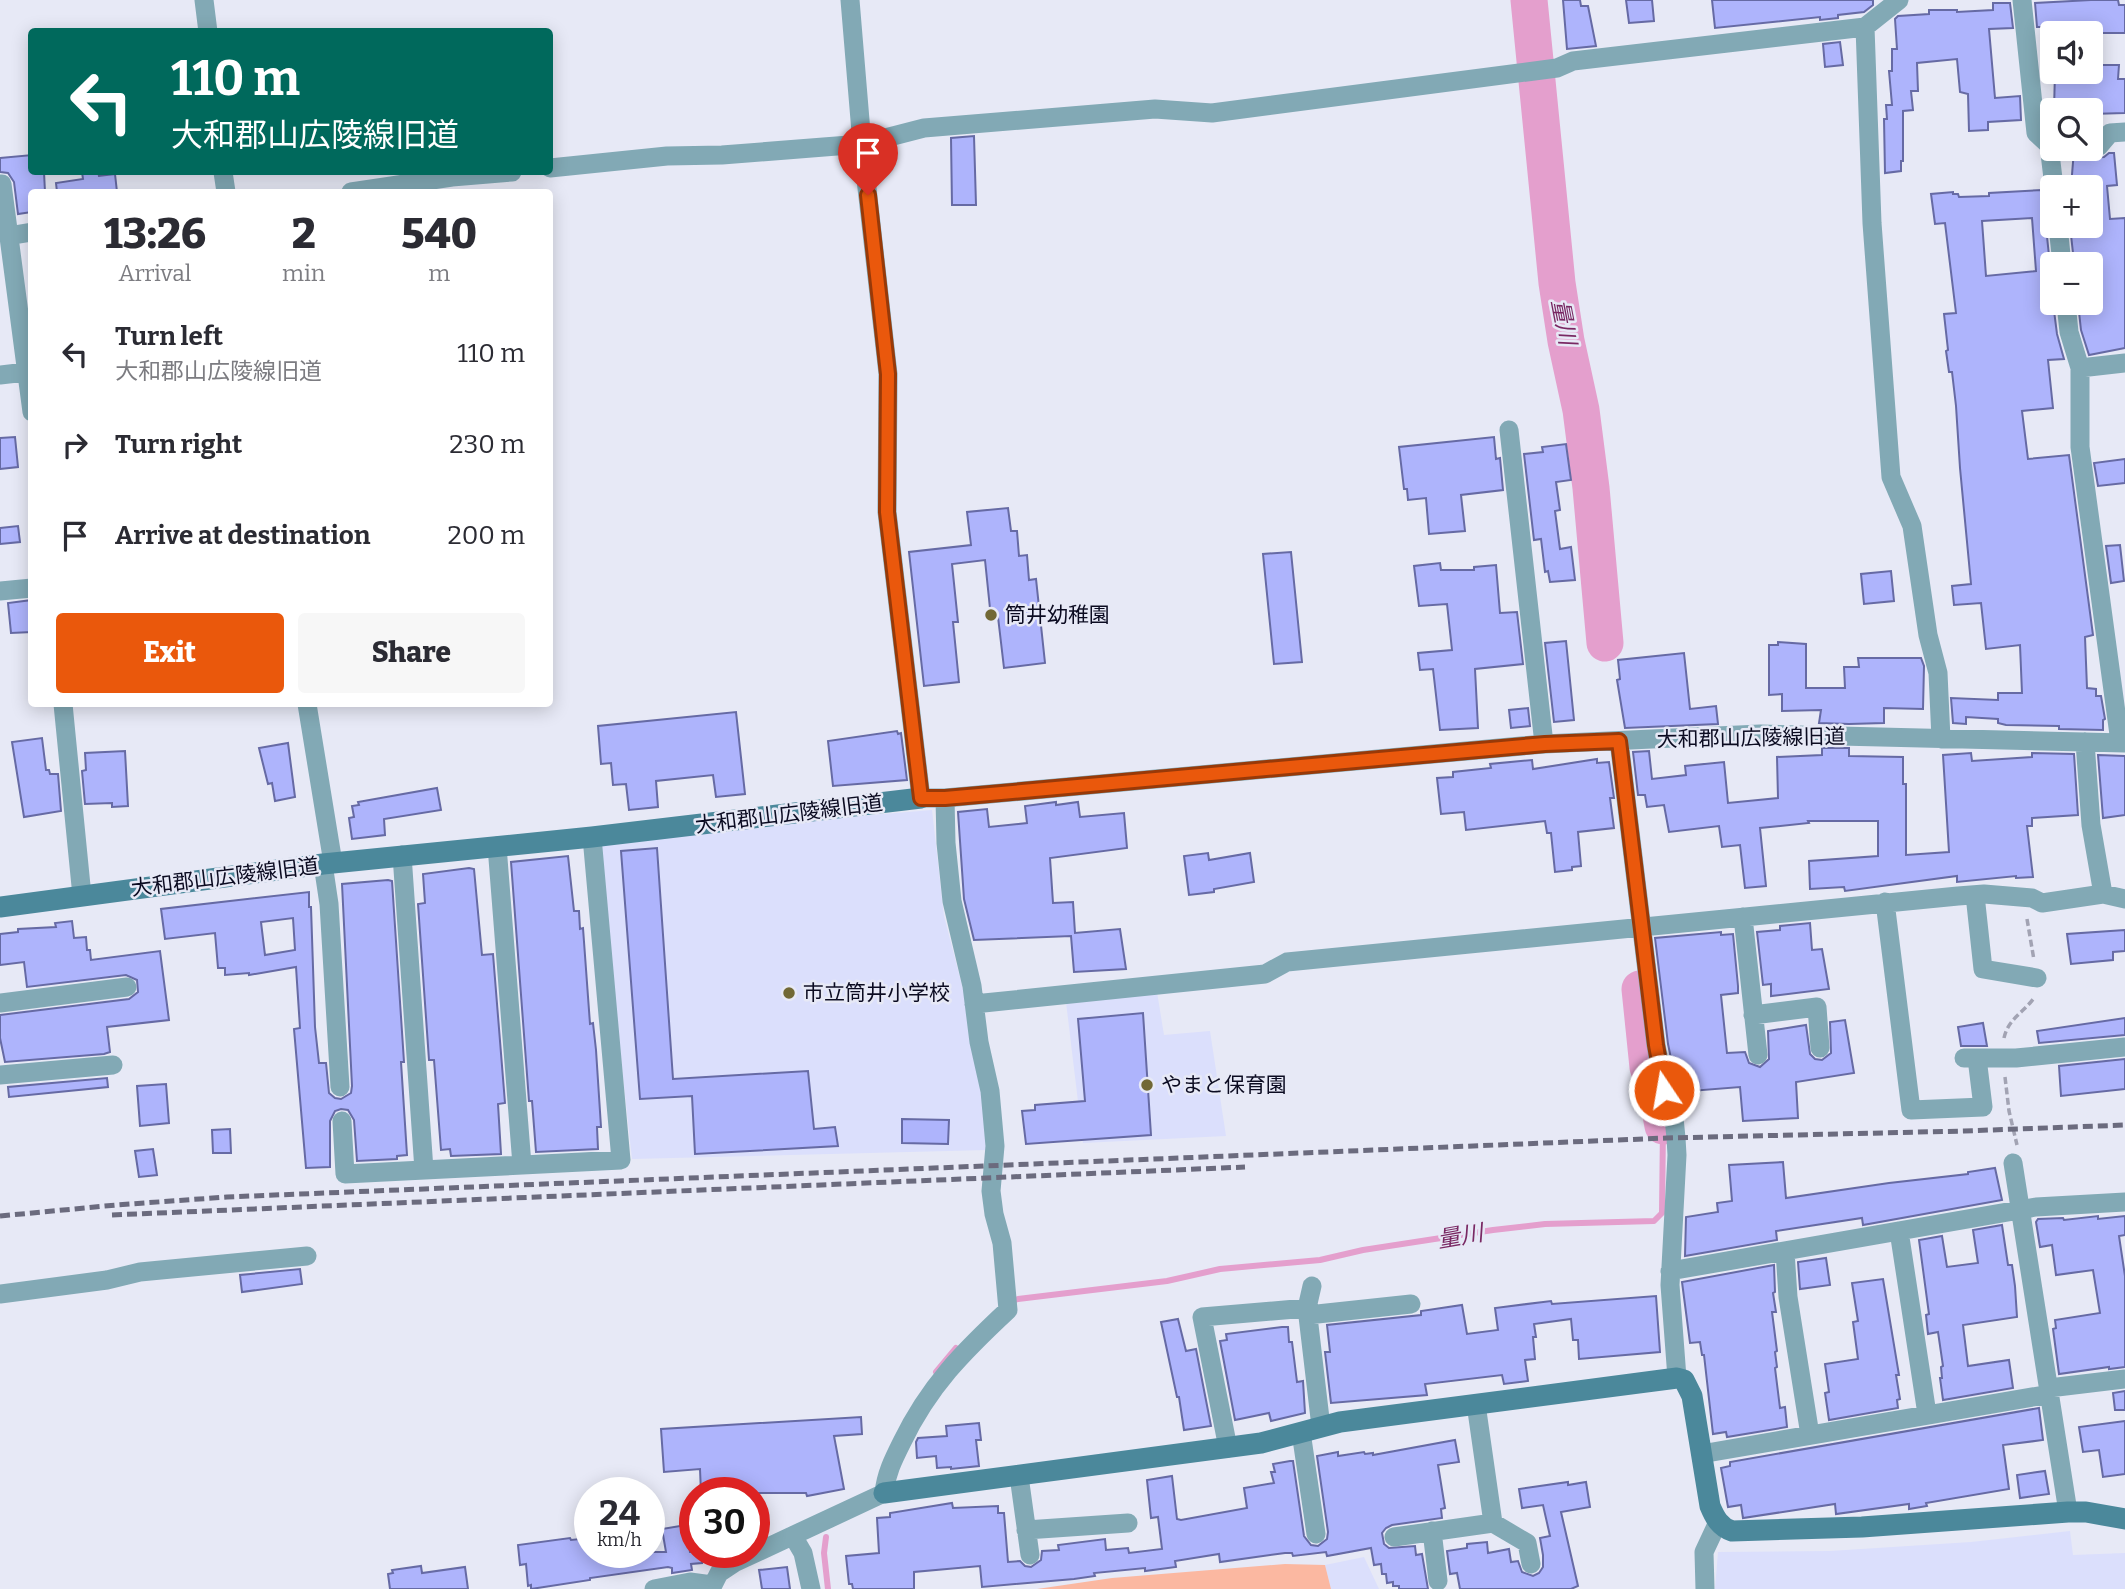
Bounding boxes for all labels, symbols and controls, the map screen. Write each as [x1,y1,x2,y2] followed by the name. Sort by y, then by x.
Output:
[2040,21,2103,315] map controls
[2040,21,2103,84] button: sound
[171,49,300,108] text: 110 m
[56,56,147,147] icon: left
[2040,98,2103,161] button: search
[171,116,459,154] text: 大和郡山広陵線旧道
[838,123,898,195] pin
[849,134,887,172] icon: arrive
[2040,175,2103,238] button: +
[104,209,206,259] text: 13:26
[292,209,316,259] text: 2
[401,209,477,259] text: 540
[2040,252,2103,315] button: −
[119,259,191,287] text: Arrival
[282,259,325,287] text: min
[428,259,450,287] text: m
[1546,297,1583,350] water label: 量川
[115,321,223,352] text: Turn left
[56,335,94,373] icon: left
[457,338,525,369] text: 110 m
[115,357,322,385] text: 大和郡山広陵線旧道
[56,426,94,464] icon: right
[115,429,242,460] text: Turn right
[449,429,525,460] text: 230 m
[56,517,94,555] icon: arrive
[115,520,370,551] text: Arrive at destination
[448,520,525,551] text: 200 m
[1005,602,1110,628] place label: 筒井幼稚園
[983,607,999,623] marker: 筒井幼稚園
[56,613,284,693] button: Exit
[298,613,525,693] button: Share
[1656,723,1846,753] street label: 大和郡山広陵線旧道
[694,790,884,838] street label: 大和郡山広陵線旧道
[130,853,320,901] street label: 大和郡山広陵線旧道
[803,980,950,1006] place label: 市立筒井小学校
[781,985,797,1001] marker: 市立筒井小学校
[1627,1053,1701,1127] position arrow
[1161,1072,1287,1098] place label: やまと保育園
[1139,1077,1155,1093] marker: やまと保育園
[1435,1218,1488,1254] water label: 量川
[679,1477,770,1568] speed limit sign: 30
[599,1492,640,1534] text: 24
[597,1529,642,1551] text: km/h

